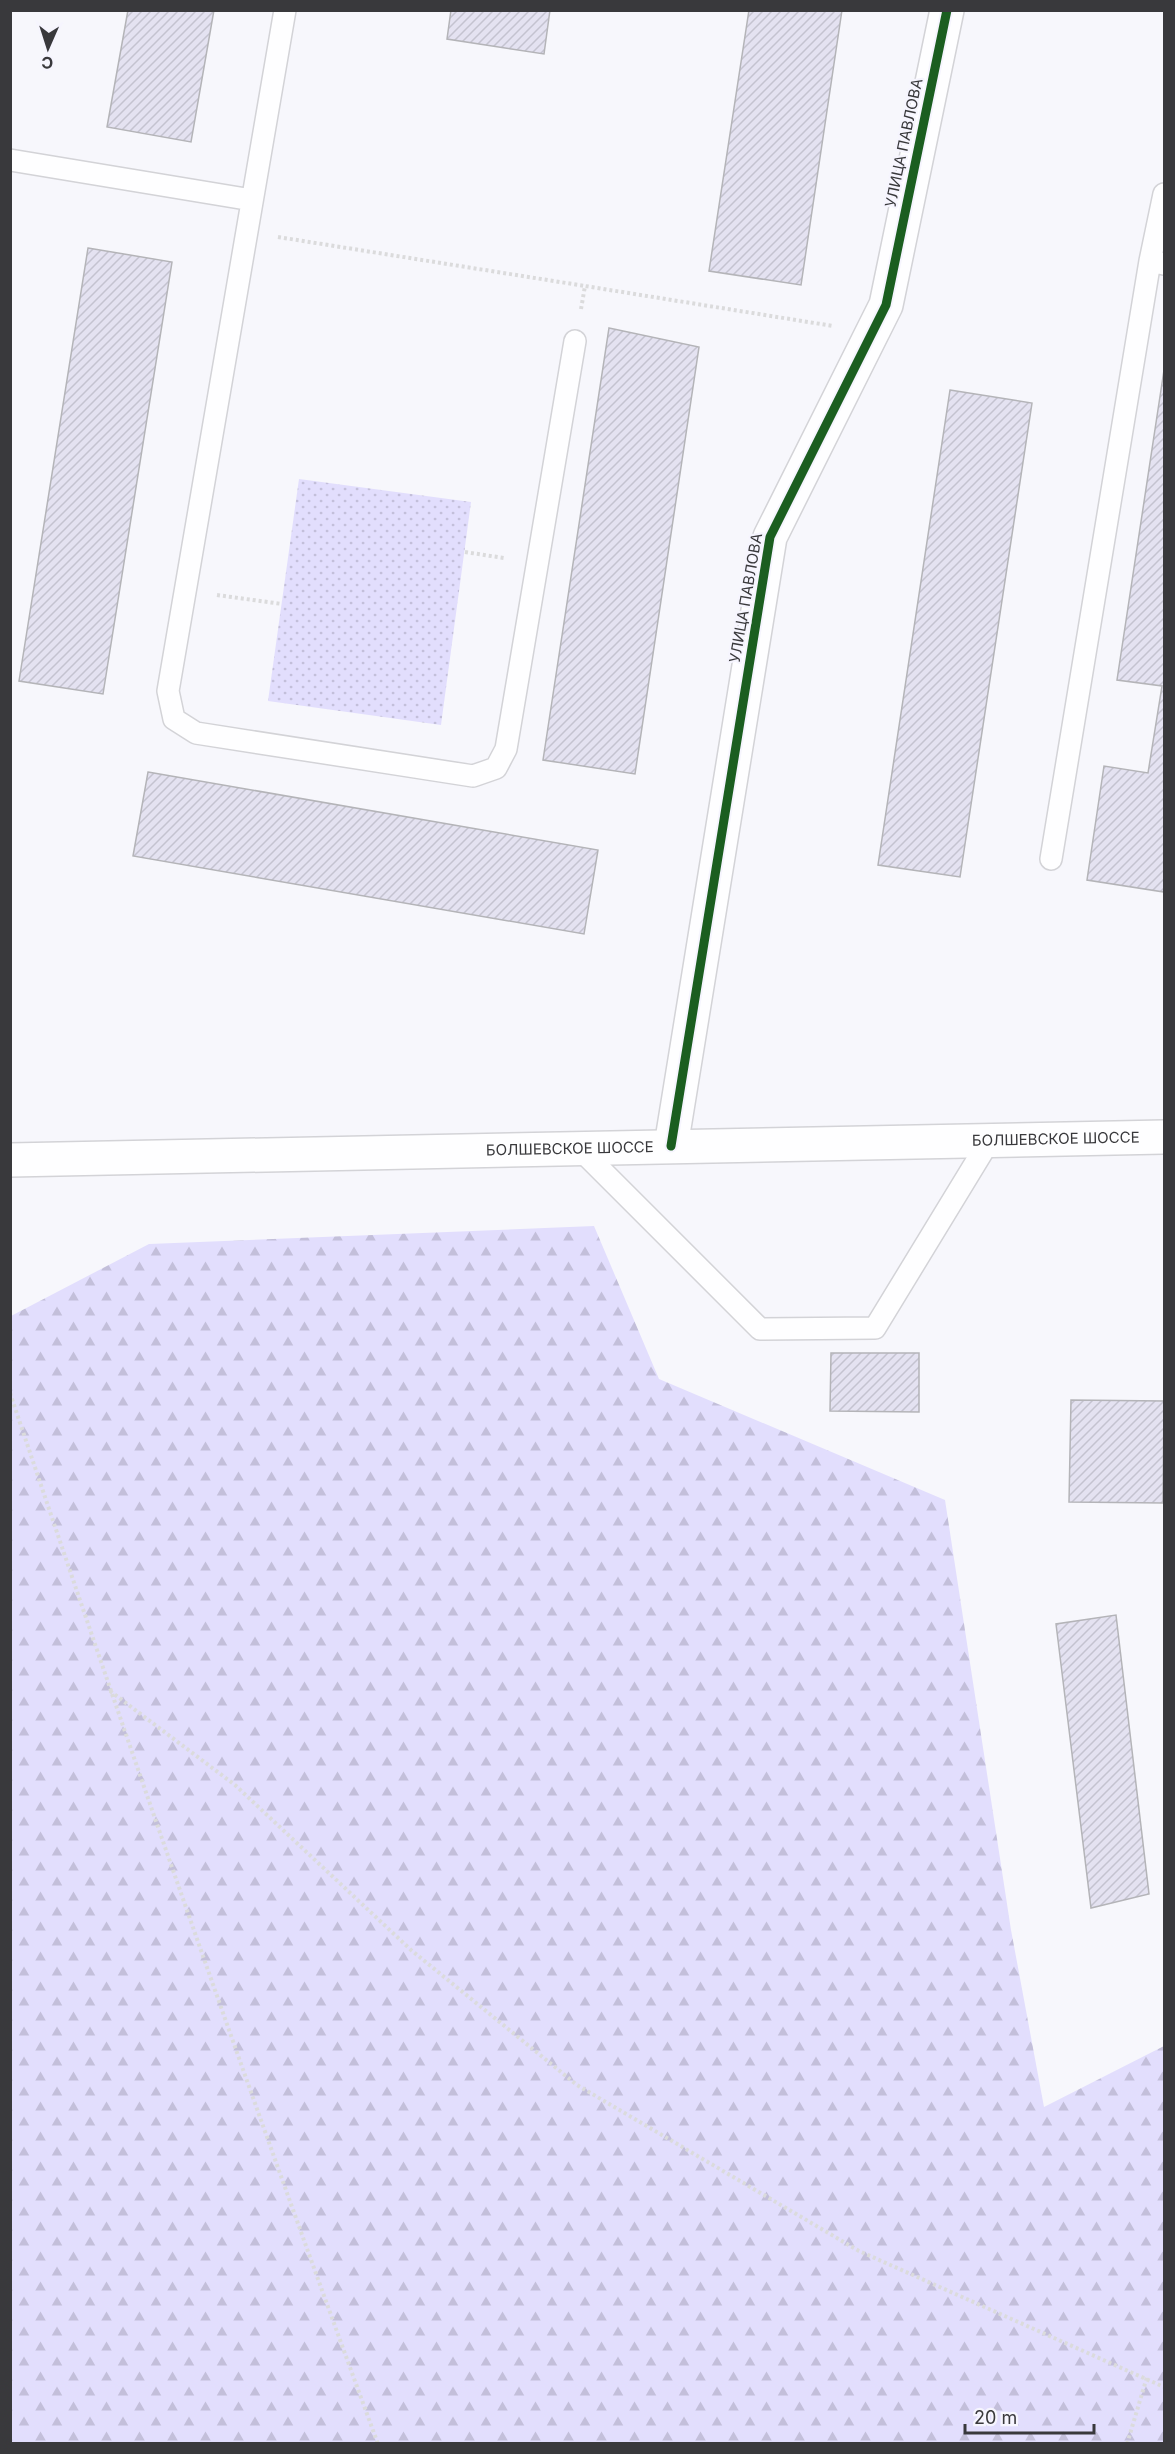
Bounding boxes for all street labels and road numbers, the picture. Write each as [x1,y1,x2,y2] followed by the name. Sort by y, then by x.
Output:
[881,77,926,209] street label: УЛИЦА ПАВЛОВА
[725,532,766,664] street label: УЛИЦА ПАВЛОВА
[972,1127,1140,1150] street label: БОЛШЕВСКОЕ ШОССЕ
[486,1137,654,1160] street label: БОЛШЕВСКОЕ ШОССЕ

